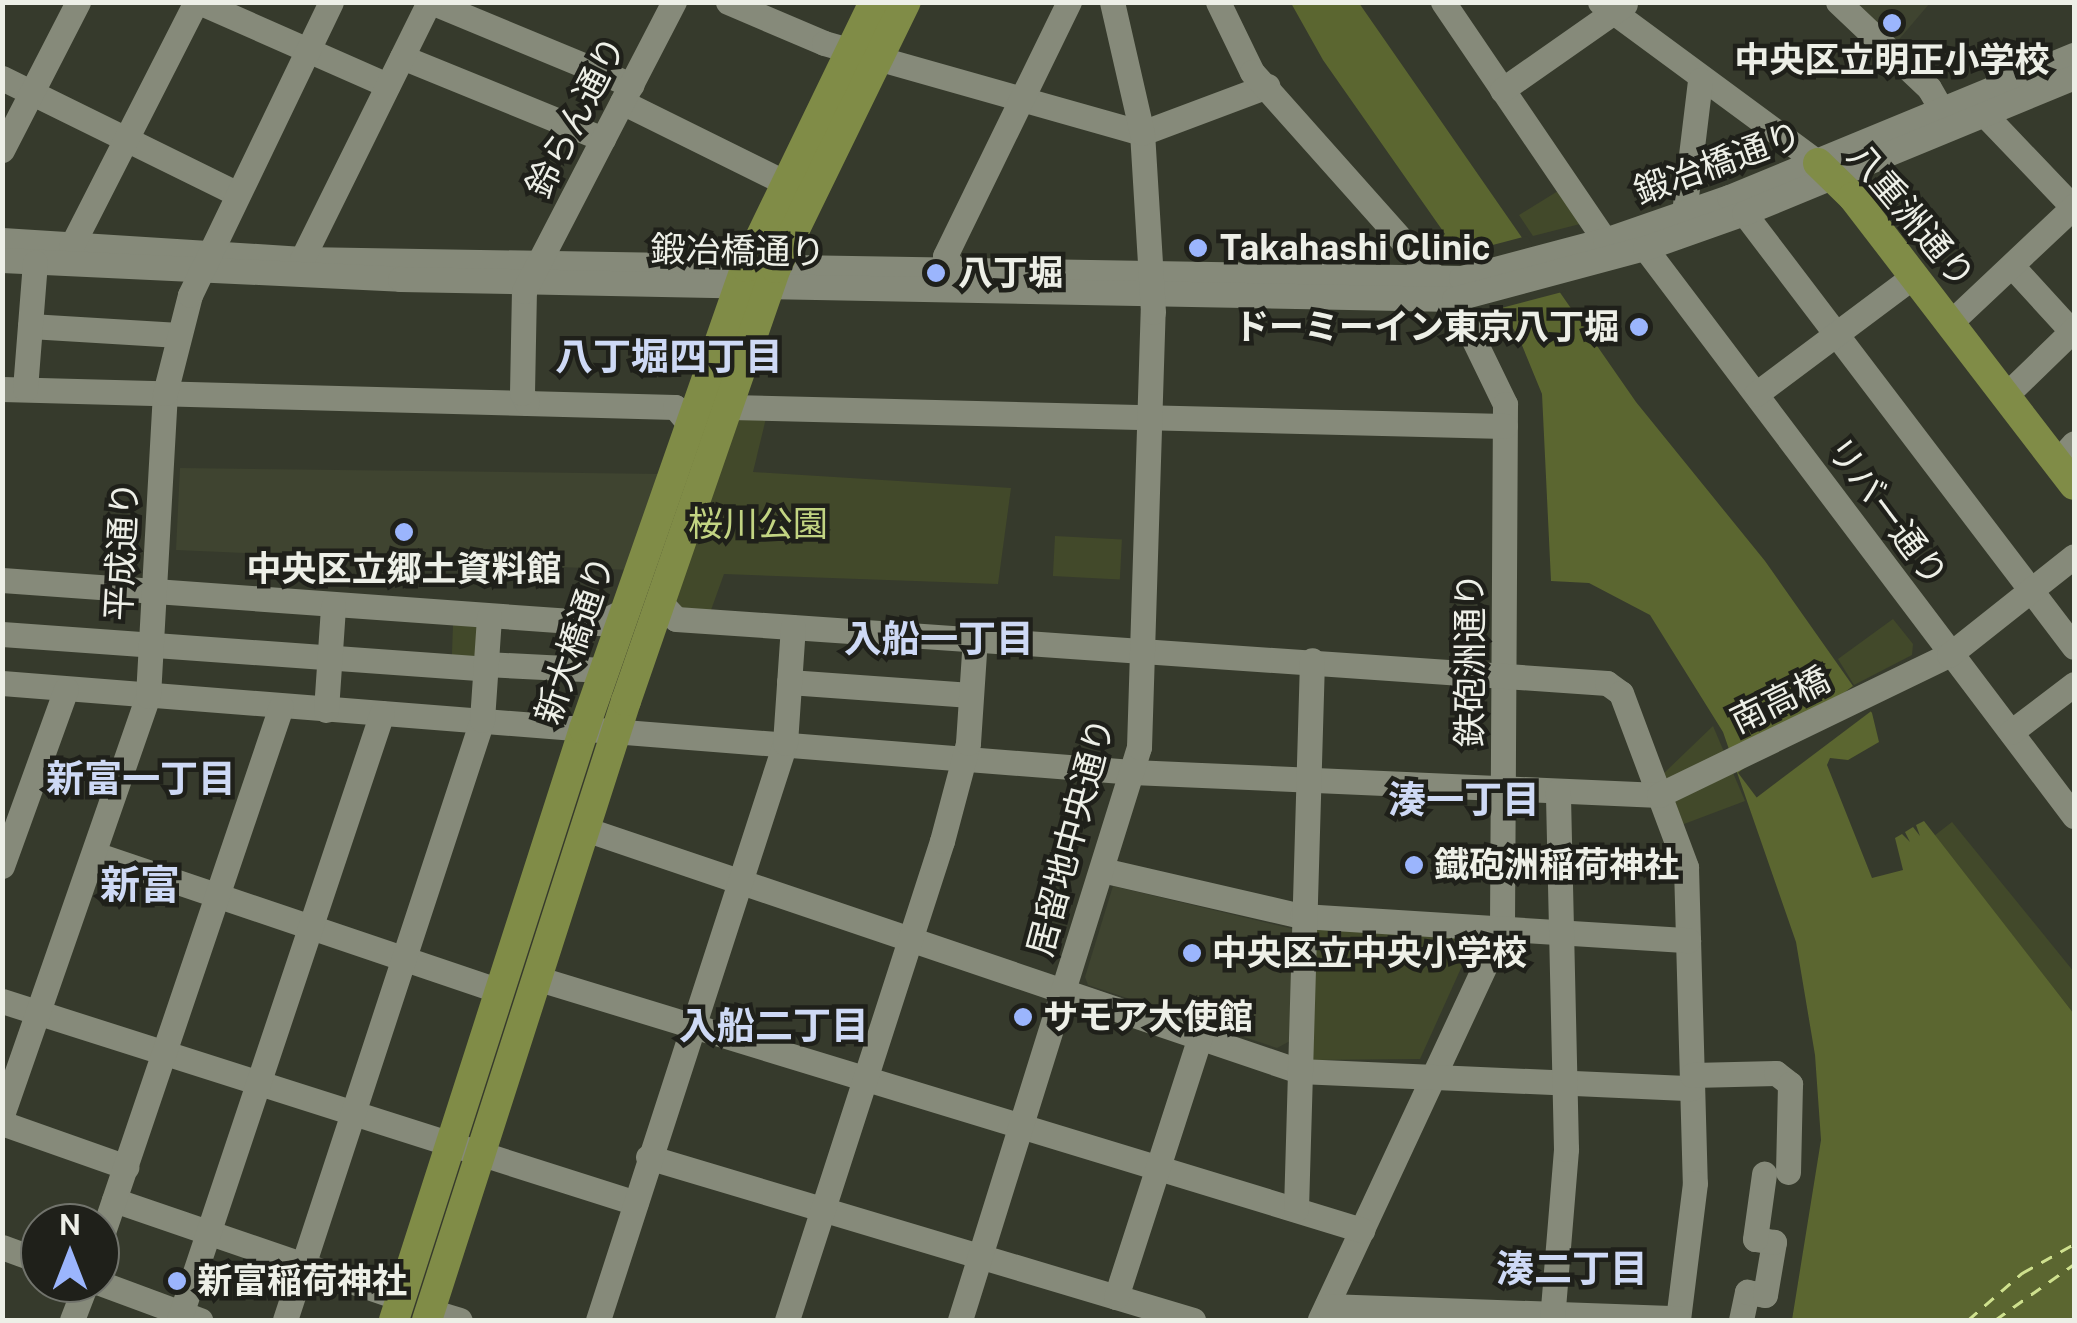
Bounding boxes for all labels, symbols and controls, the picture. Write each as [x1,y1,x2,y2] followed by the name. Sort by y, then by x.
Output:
[1881,12,1903,34] marker: 中央区立明正小学校
[518,30,634,204] street label: 鈴らん通り
[1735,39,2049,81] place label: 中央区立明正小学校
[1629,113,1807,213] street label: 鍛冶橋通り
[1839,135,1983,297] street label: 八重洲通り
[1220,227,1491,269] place label: Takahashi Clinic
[650,228,826,274] street label: 鍛冶橋通り
[1185,235,1211,261] marker: Takahashi Clinic
[958,252,1063,294] place label: 八丁堀
[923,260,949,286] marker: 八丁堀
[1234,306,1619,348] place label: ドーミーイン東京八丁堀
[1628,316,1650,338] marker: ドーミーイン東京八丁堀
[555,334,783,380] district label: 八丁堀四丁目
[1818,429,1956,595] street label: リバー通り
[97,480,147,622] street label: 平成通り
[688,503,828,545] park label: 桜川公園
[393,521,415,543] marker: 中央区立郷土資料館
[247,548,561,590] place label: 中央区立郷土資料館
[527,550,623,730] street label: 新大橋通り
[1449,573,1491,747] street label: 鉄砲洲通り
[844,616,1034,662] district label: 入船一丁目
[1724,658,1836,742] street label: 南高橋
[1019,713,1123,961] street label: 居留地中央通り
[46,756,236,802] district label: 新富一丁目
[1388,777,1540,823] district label: 湊一丁目
[1434,844,1679,886] place label: 鐡砲洲稲荷神社
[1403,854,1425,876] marker: 鐡砲洲稲荷神社
[100,861,180,909] district label: 新富
[1212,932,1527,974] place label: 中央区立中央小学校
[1181,942,1203,964] marker: 中央区立中央小学校
[1043,996,1253,1038] place label: サモア大使館
[679,1003,869,1049] district label: 入船二丁目
[1012,1006,1034,1028] marker: サモア大使館
[20,1203,120,1303] north arrow
[59,1208,81,1241] text: N
[1496,1246,1648,1292] district label: 湊二丁目
[197,1260,407,1302] place label: 新富稲荷神社
[166,1270,188,1292] marker: 新富稲荷神社

